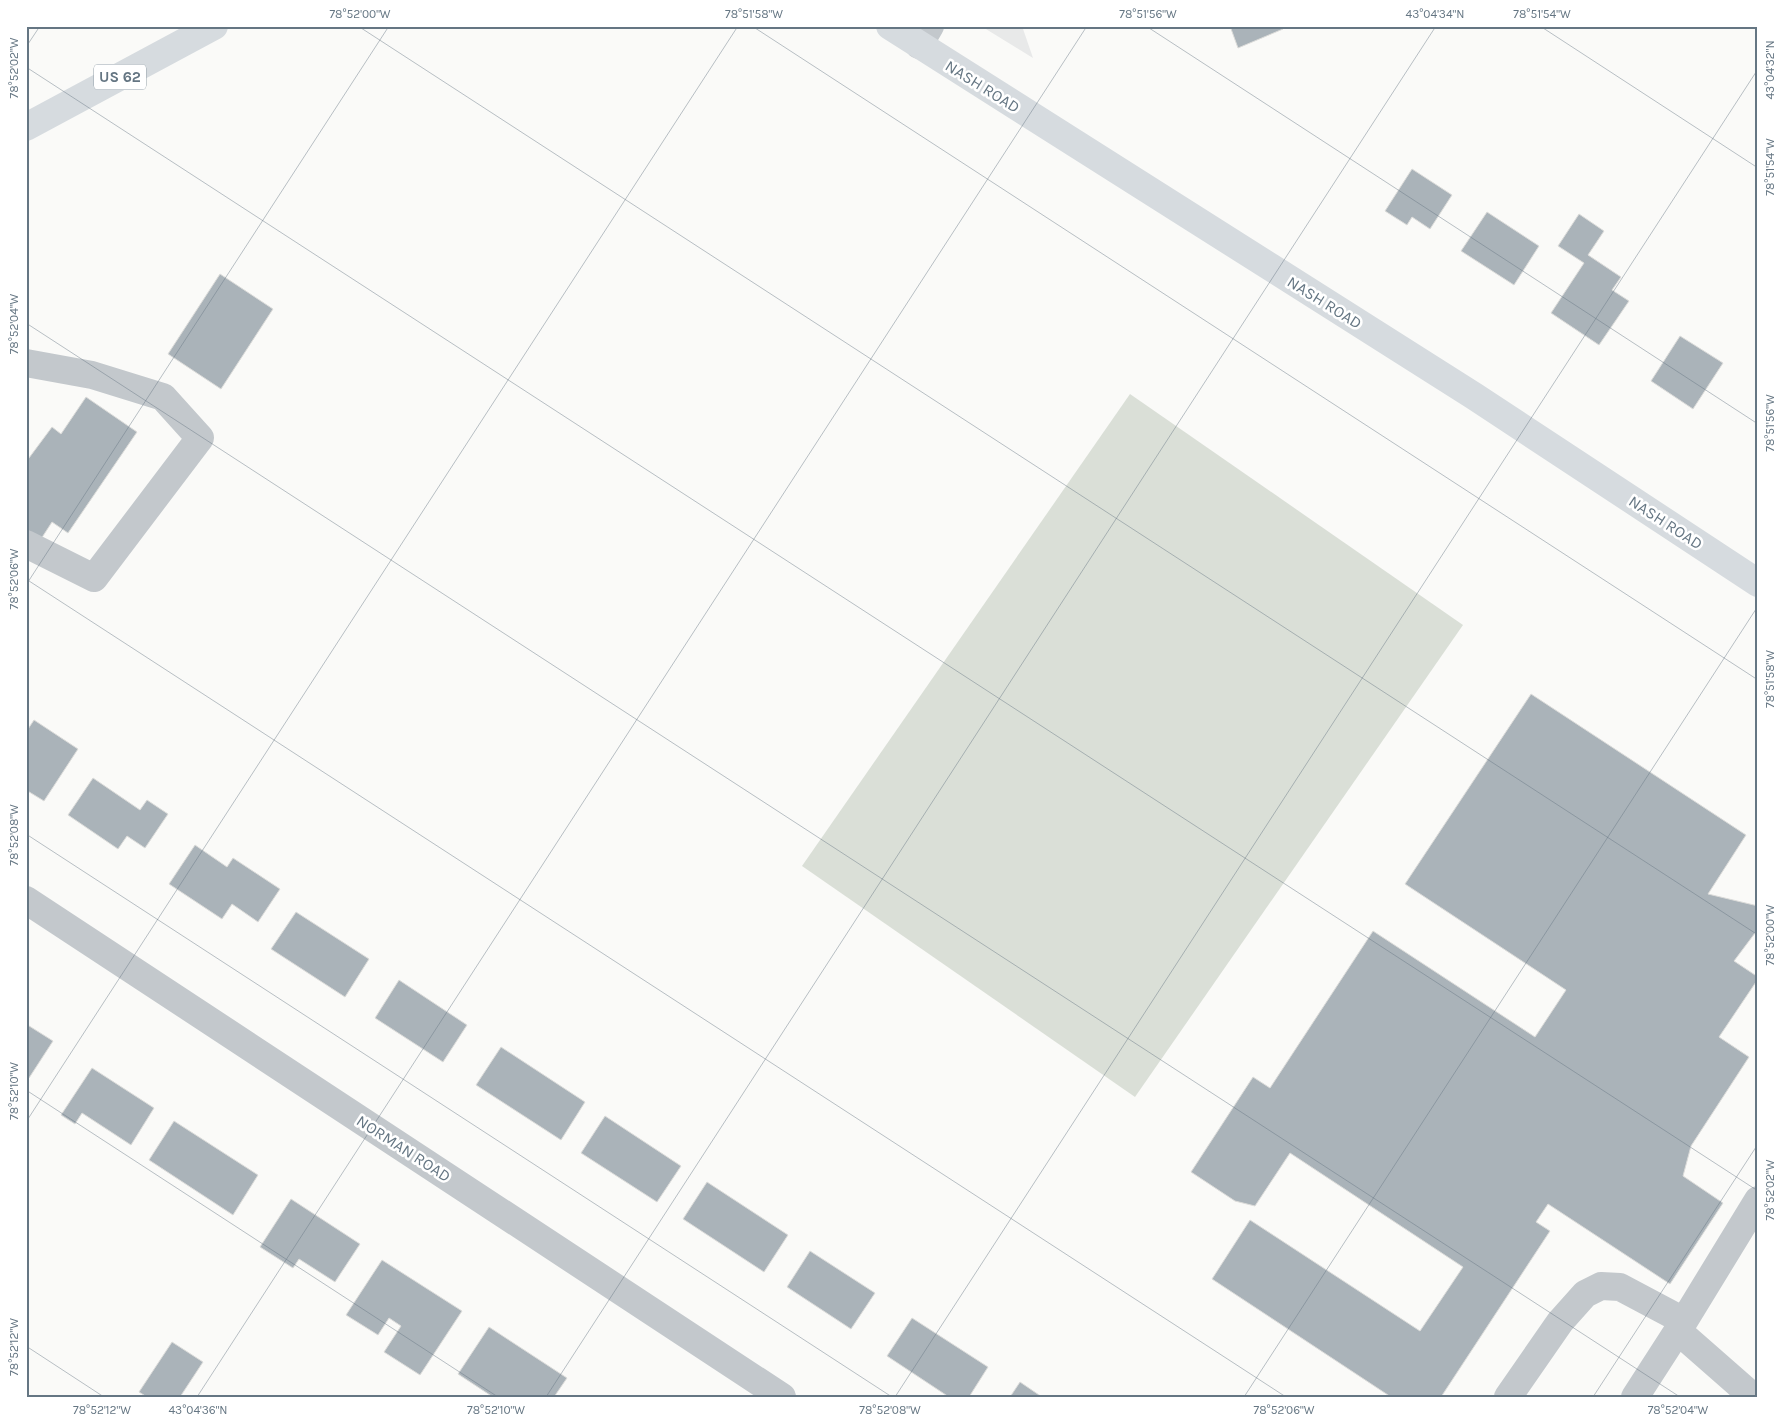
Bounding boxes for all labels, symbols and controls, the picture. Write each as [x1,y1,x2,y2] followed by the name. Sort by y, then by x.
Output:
[329,7,391,21] text: 78°52'00"W
[725,7,783,21] text: 78°51'58"W
[1119,7,1177,21] text: 78°51'56"W
[1406,7,1464,21] text: 43°04'34"N
[1513,7,1571,21] text: 78°51'54"W
[7,37,21,98] text: 78°52'02"W
[1763,40,1777,100] text: 43°04'32"N
[942,56,1023,117] street label: NASH ROAD
[94,64,146,90] road number: US 62
[1763,138,1777,196] text: 78°51'54"W
[1284,272,1365,333] street label: NASH ROAD
[7,293,21,354] text: 78°52'04"W
[1763,394,1777,452] text: 78°51'56"W
[1625,492,1706,553] street label: NASH ROAD
[7,548,21,609] text: 78°52'06"W
[1763,650,1777,708] text: 78°51'58"W
[7,804,21,866] text: 78°52'08"W
[1763,904,1777,966] text: 78°52'00"W
[7,1062,21,1120] text: 78°52'10"W
[353,1111,454,1186] street label: NORMAN ROAD
[1763,1159,1777,1220] text: 78°52'02"W
[7,1318,21,1376] text: 78°52'12"W
[73,1403,131,1417] text: 78°52'12"W
[168,1403,228,1417] text: 43°04'36"N
[467,1403,525,1417] text: 78°52'10"W
[859,1403,921,1417] text: 78°52'08"W
[1254,1403,1315,1417] text: 78°52'06"W
[1648,1403,1709,1417] text: 78°52'04"W

